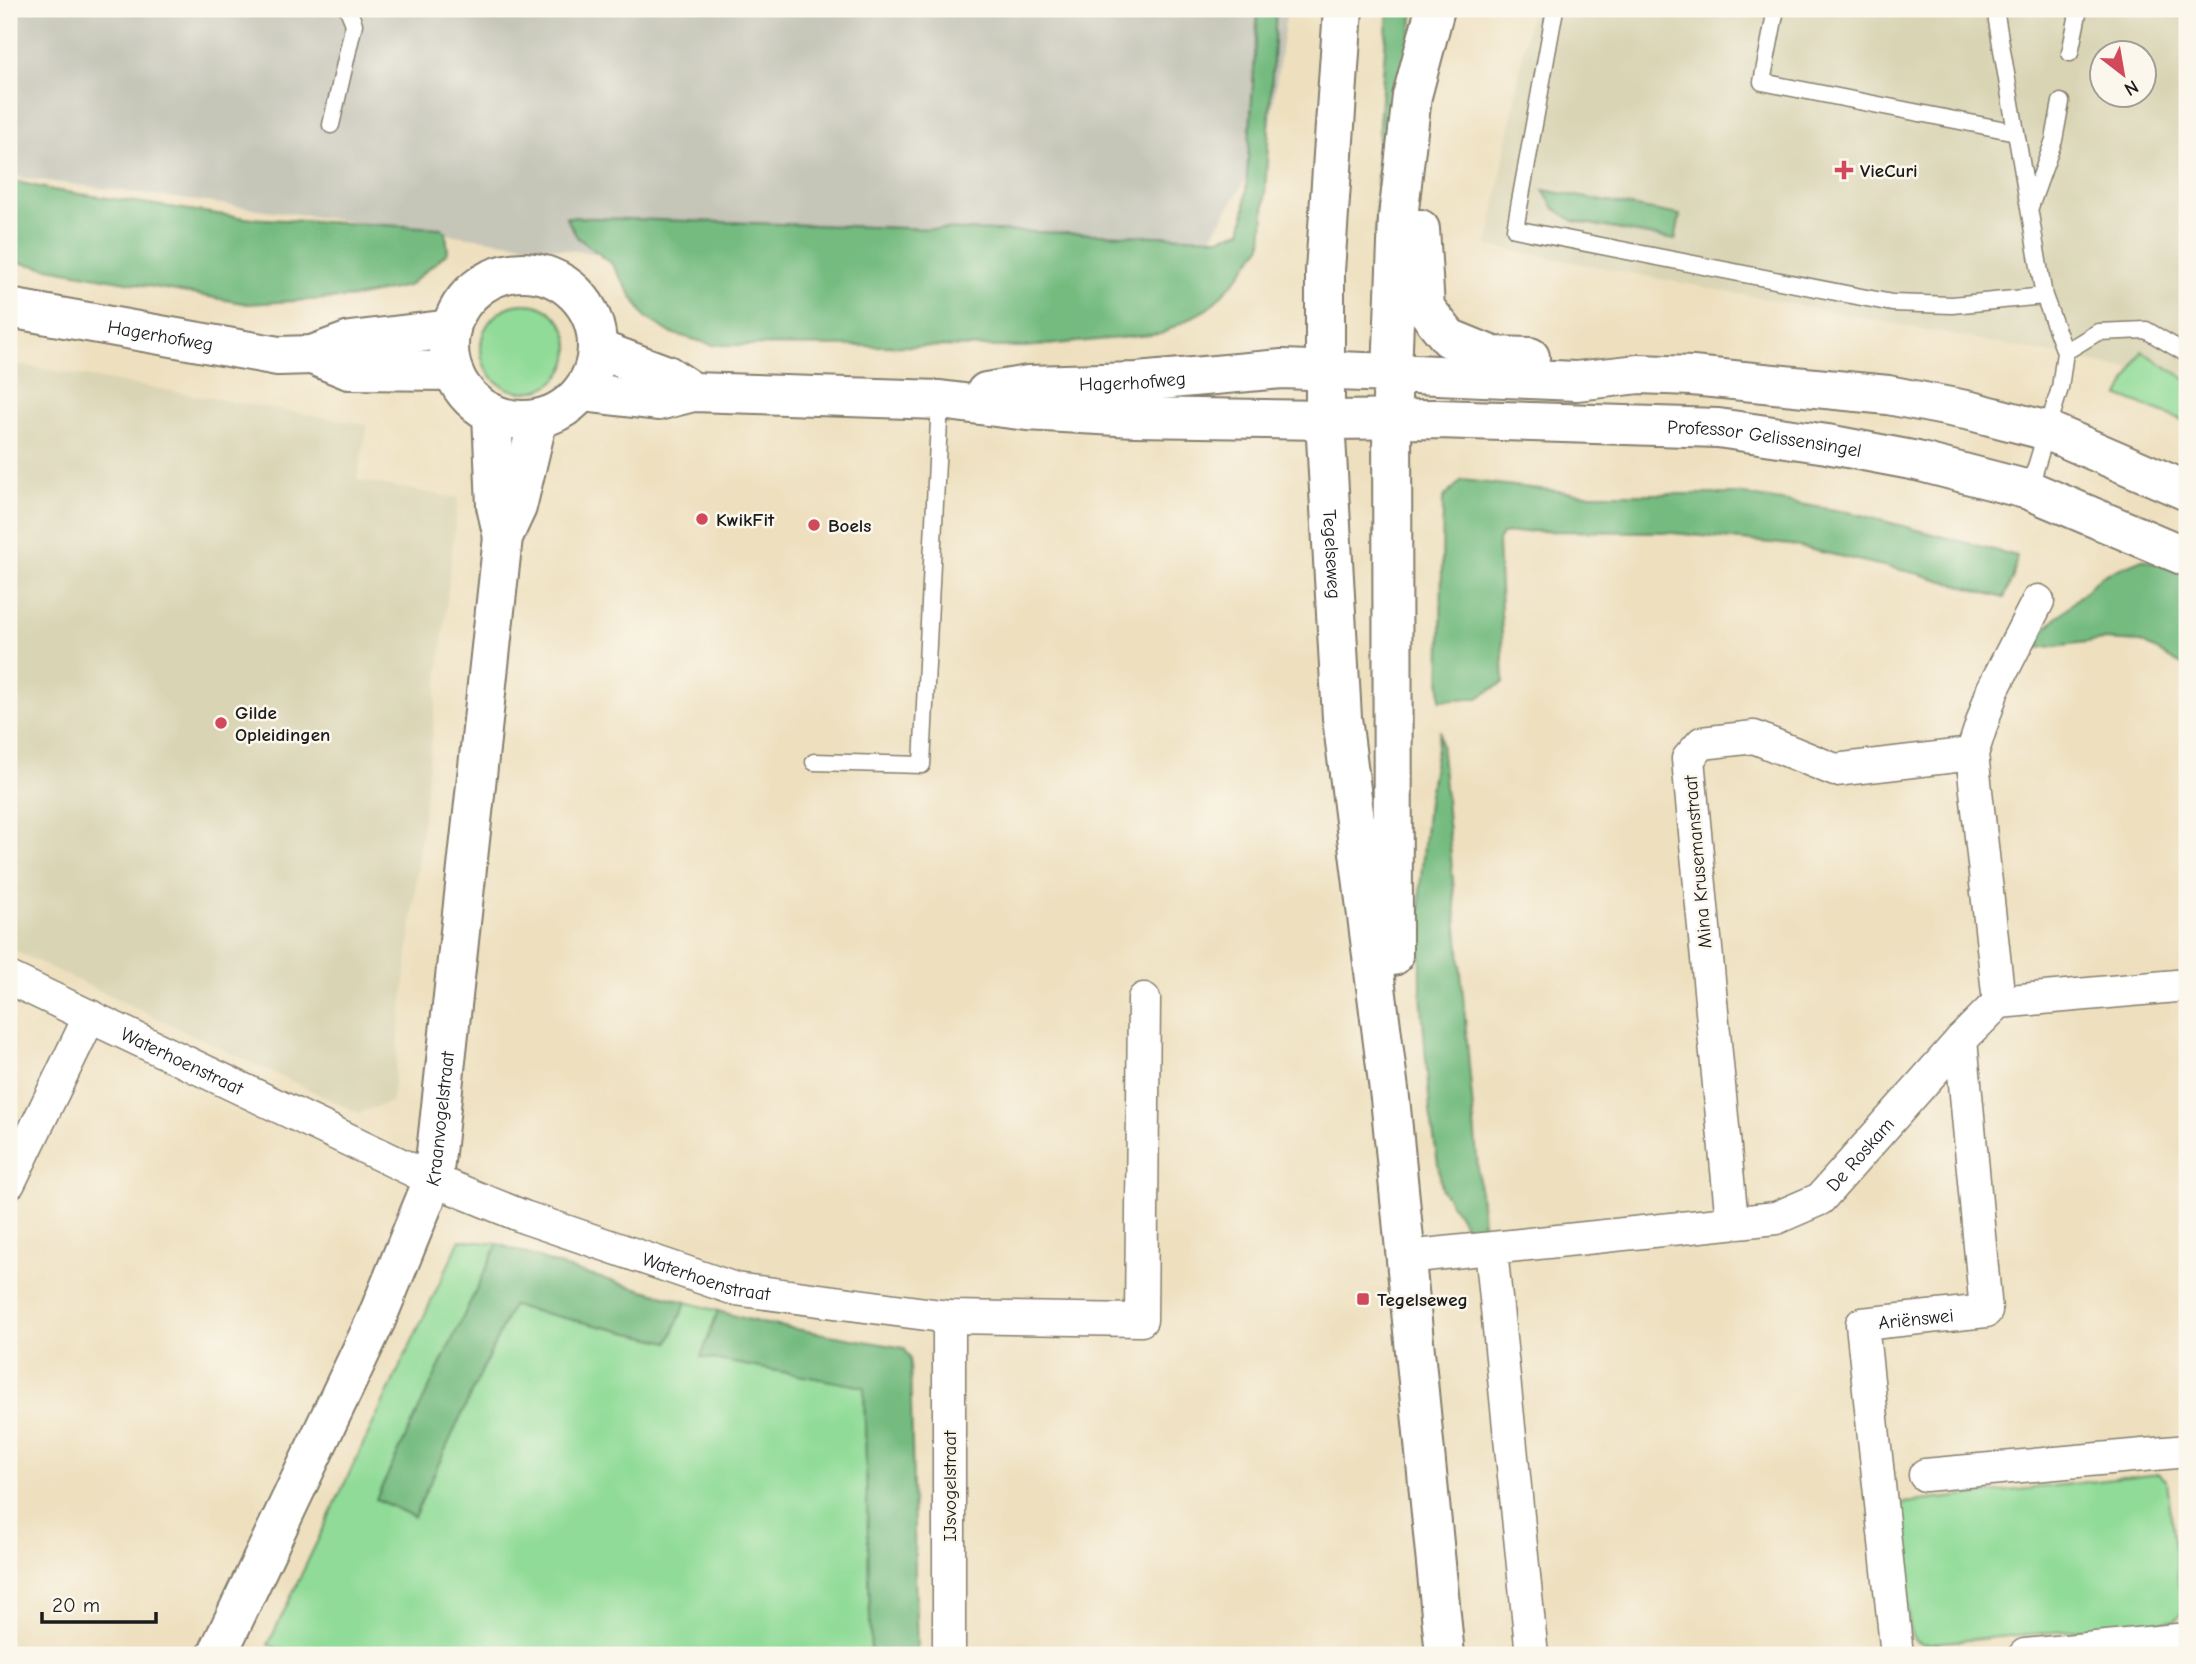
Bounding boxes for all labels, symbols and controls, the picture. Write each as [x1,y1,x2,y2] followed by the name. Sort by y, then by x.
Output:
[2088,38,2158,108] north arrow
[2120,75,2142,100] text: N
[1834,160,1854,180] marker: VieCuri
[1860,160,1918,182] place label: VieCuri
[106,316,215,356] street label: Hagerhofweg
[1079,368,1187,396] street label: Hagerhofweg
[1667,416,1863,462] street label: Professor Gelissensingel
[716,509,775,531] place label: KwikFit
[1318,509,1345,600] street label: Tegelseweg
[694,511,710,527] marker: KwikFit
[828,515,871,537] place label: Boels
[806,517,822,533] marker: Boels
[235,702,330,746] place label: Gilde Opleidingen
[213,715,229,731] marker: Gilde Opleidingen
[1679,774,1717,949] street label: Mina Krusemanstraat
[117,1023,247,1100] street label: Waterhoenstraat
[422,1050,459,1190] street label: Kraanvogelstraat
[1822,1113,1899,1196] street label: De Roskam
[639,1248,772,1306] street label: Waterhoenstraat
[1377,1289,1468,1311] place label: Tegelseweg
[1355,1291,1371,1307] marker: Tegelseweg
[1877,1304,1955,1334] street label: Ariënswei
[939,1430,961,1541] street label: IJsvogelstraat
[42,1580,156,1624] scale bar
[52,1593,100,1617] text: 20 m

